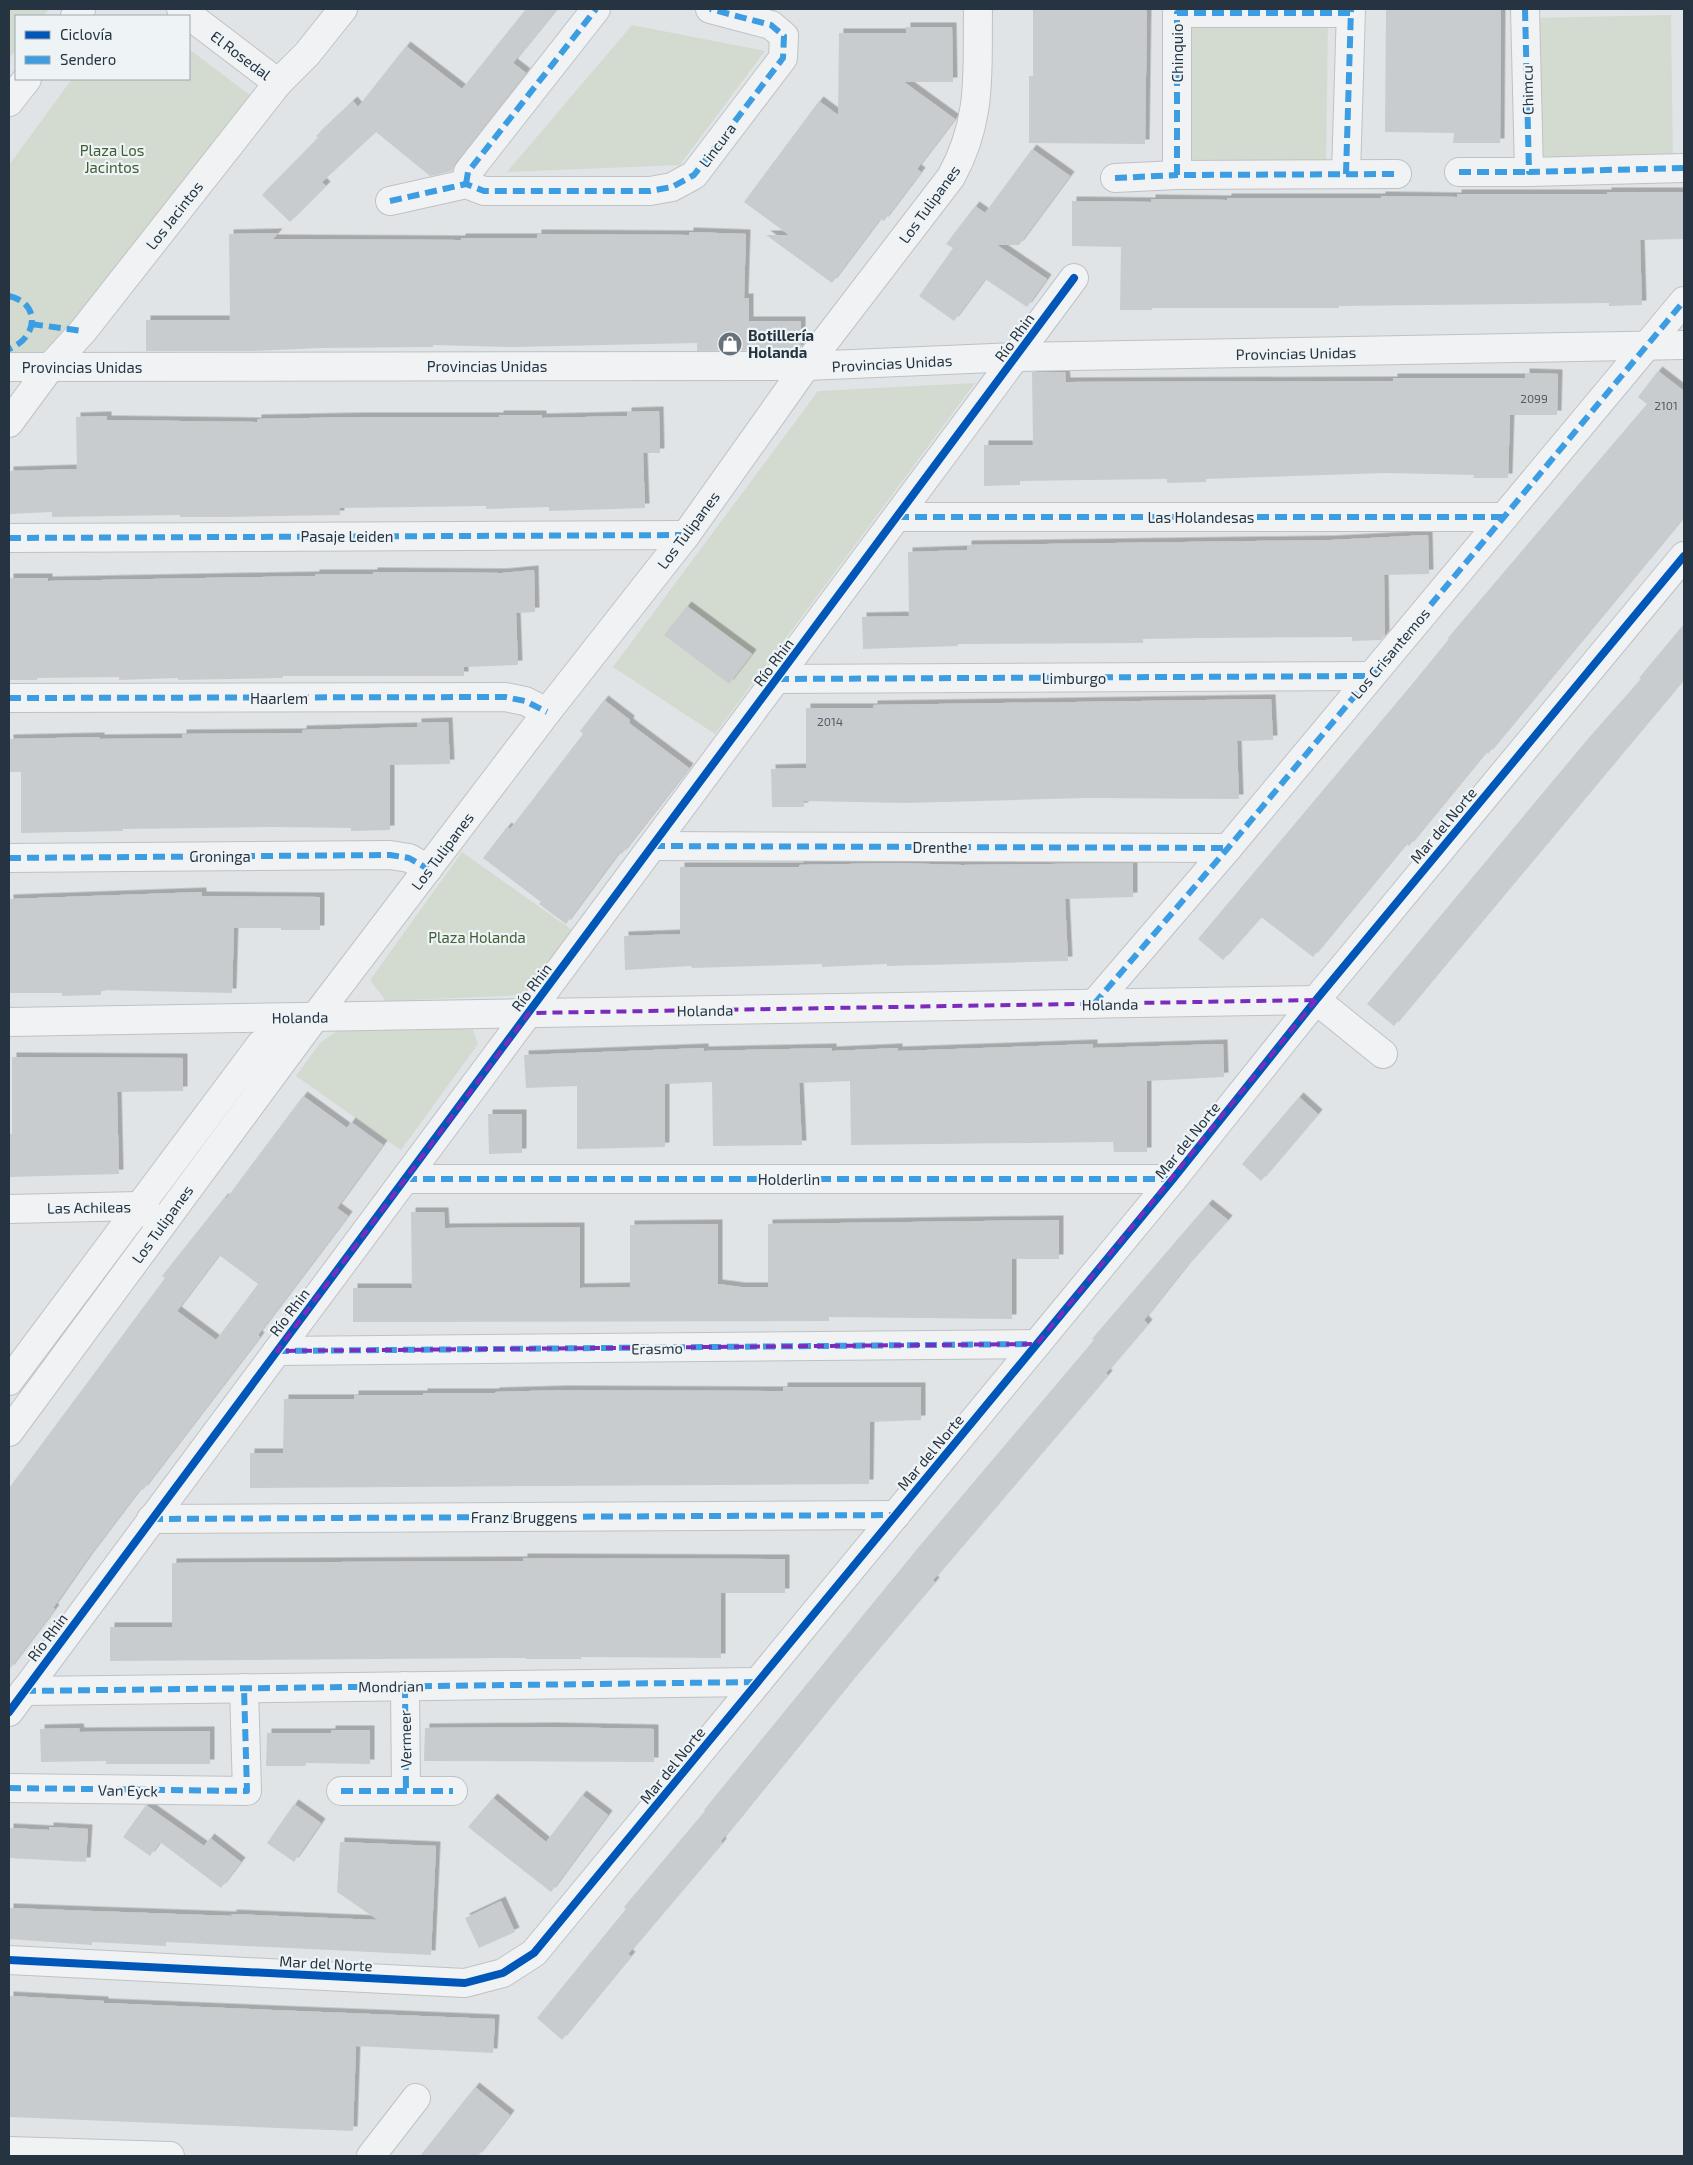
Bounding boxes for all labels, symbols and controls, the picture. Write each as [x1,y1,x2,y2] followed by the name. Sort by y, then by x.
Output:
[15,15,190,80] legend
[1168,23,1186,83] street label: Chinquio
[60,25,112,43] text: Ciclovía
[207,27,275,84] street label: El Rosedal
[60,50,116,68] text: Sendero
[1518,65,1536,115] street label: Chimcu
[695,120,739,170] street label: Lincura
[80,141,144,176] park label: Plaza Los Jacintos
[895,161,963,247] street label: Los Tulipanes
[142,177,206,253] street label: Los Jacintos
[990,309,1038,365] street label: Río Rhin
[748,326,814,361] place label: Botillería Holanda
[717,331,743,357] shop icon: Botillería Holanda
[1236,343,1356,363] street label: Provincias Unidas
[831,351,953,375] street label: Provincias Unidas
[427,357,547,375] street label: Provincias Unidas
[22,358,142,376] street label: Provincias Unidas
[1520,391,1548,405] house number: 2099
[1654,398,1678,412] house number: 2101
[653,488,723,572] street label: Los Tulipanes
[1148,508,1254,526] street label: Las Holandesas
[301,527,393,546] street label: Pasaje Leiden
[1347,604,1433,702] street label: Los Crisantemos
[749,635,797,689] street label: Río Rhin
[1042,669,1106,687] street label: Limburgo
[250,689,308,707] street label: Haarlem
[817,714,843,728] house number: 2014
[1406,783,1480,867] street label: Mar del Norte
[407,809,477,893] street label: Los Tulipanes
[912,838,968,856] street label: Drenthe
[189,847,251,865] street label: Groninga
[428,928,526,946] park label: Plaza Holanda
[507,960,555,1014] street label: Río Rhin
[1081,995,1139,1013] street label: Holanda
[676,1001,734,1019] street label: Holanda
[271,1008,329,1026] street label: Holanda
[1151,1098,1223,1182] street label: Mar del Norte
[758,1170,820,1188] street label: Holderlin
[128,1181,196,1267] street label: Los Tulipanes
[47,1197,131,1217] street label: Las Achileas
[265,1285,313,1339] street label: Río Rhin
[631,1339,683,1357] street label: Erasmo
[893,1410,967,1494] street label: Mar del Norte
[471,1508,577,1526] street label: Franz Bruggens
[23,1610,71,1664] street label: Río Rhin
[358,1676,424,1696] street label: Mondrian
[395,1710,415,1768] street label: Vermeer
[636,1723,708,1807] street label: Mar del Norte
[98,1780,159,1800] street label: Van Eyck
[279,1952,373,1974] street label: Mar del Norte

